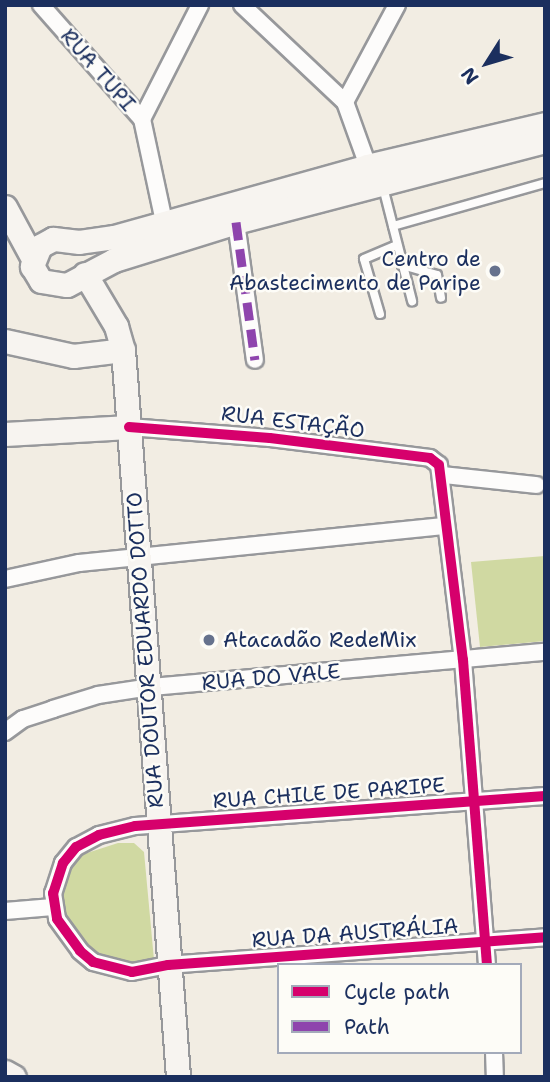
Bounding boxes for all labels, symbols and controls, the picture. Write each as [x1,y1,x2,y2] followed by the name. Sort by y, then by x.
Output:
[55,24,141,116] street label: RUA TUPI
[452,28,522,98] north arrow
[455,62,484,89] text: N
[229,246,481,296] place label: Centro de Abastecimento de Paripe
[487,263,503,279] marker: Centro de Abastecimento de Paripe
[220,401,366,443] street label: RUA ESTAÇÃO
[121,491,169,809] street label: RUA DOUTOR EDUARDO DOTTO
[223,627,416,653] place label: Atacadão RedeMix
[201,632,217,648] marker: Atacadão RedeMix
[201,658,341,696] street label: RUA DO VALE
[212,772,446,814] street label: RUA CHILE DE PARIPE
[251,913,459,953] street label: RUA DA AUSTRÁLIA
[277,963,522,1054] legend
[344,978,450,1006] text: Cycle path
[344,1013,390,1041] text: Path

